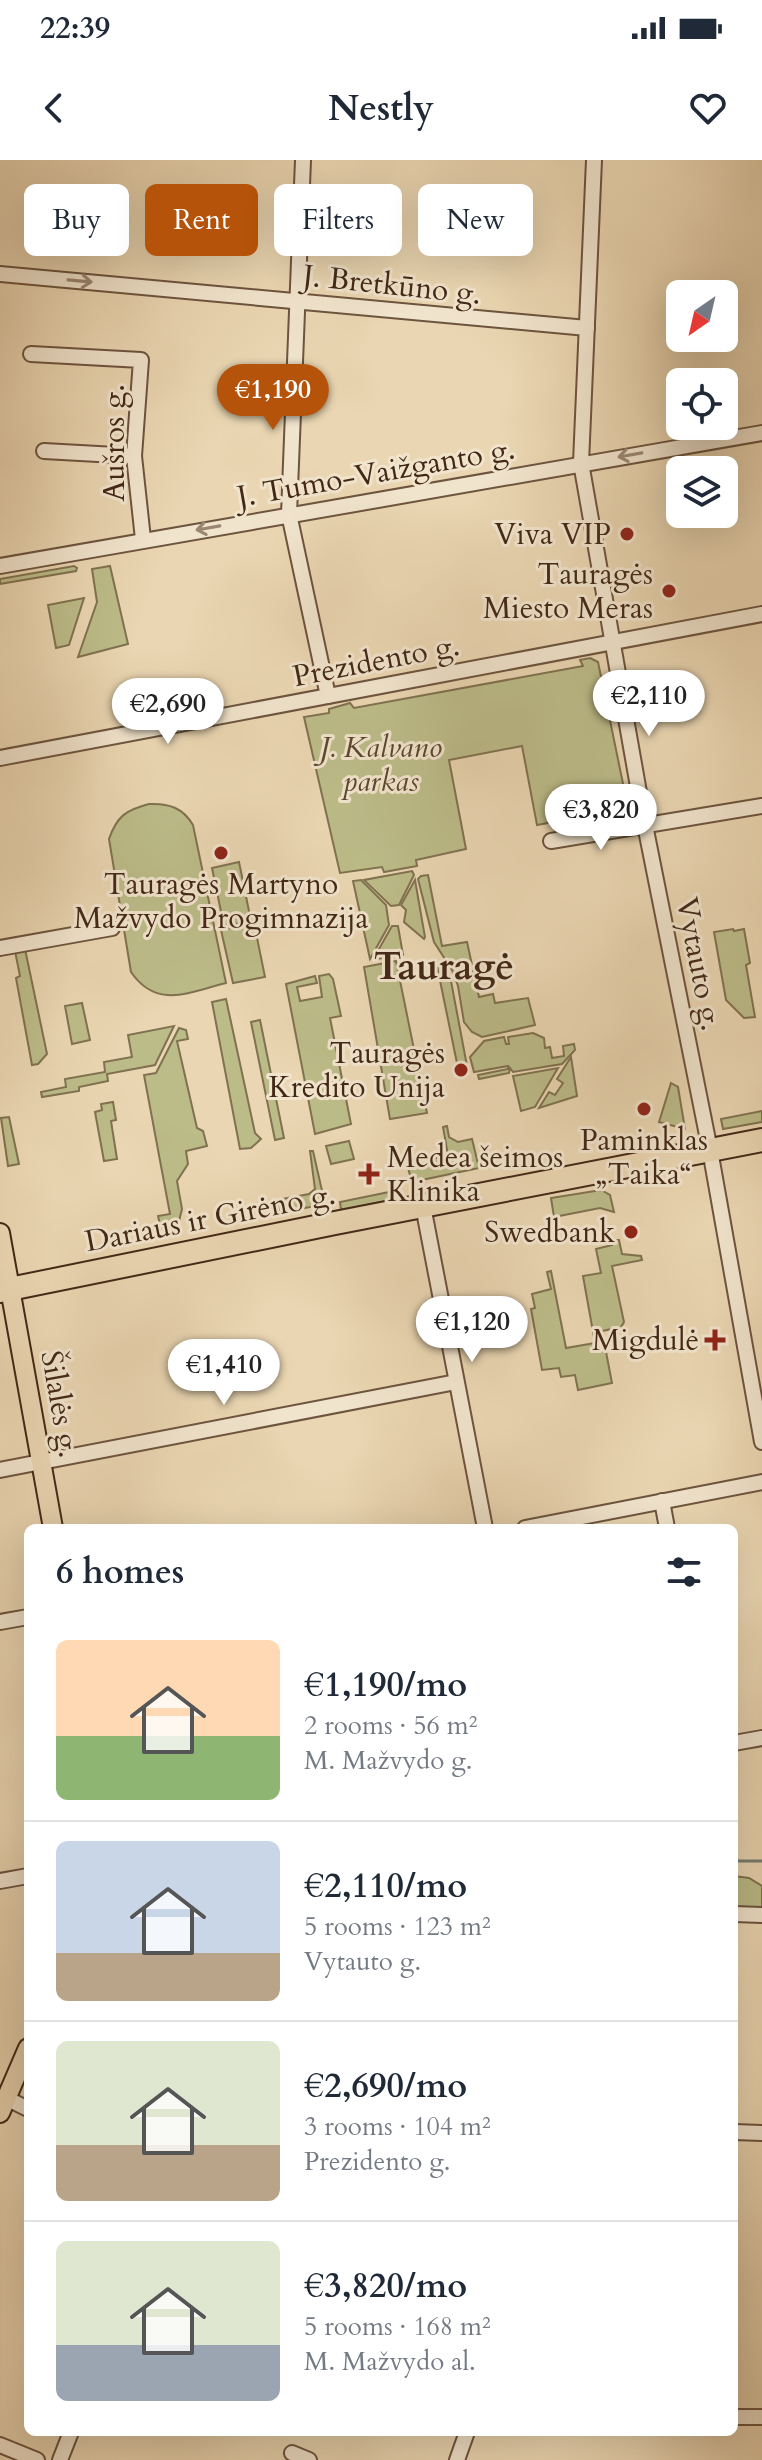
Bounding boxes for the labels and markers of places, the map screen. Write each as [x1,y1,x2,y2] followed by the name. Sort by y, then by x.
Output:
[208,364,338,432] pin: €1,190
[494,514,611,555] place label: Viva VIP
[618,525,636,543] marker: Viva VIP
[483,554,653,629] place label: Tauragės Miesto Meras
[660,582,678,600] marker: Tauragės Miesto Meras
[584,670,714,738] pin: €2,110
[103,678,233,746] pin: €2,690
[536,784,666,852] pin: €3,820
[212,844,230,862] marker: Tauragės Martyno Mažvydo Progimnazija
[74,864,368,939] place label: Tauragės Martyno Mažvydo Progimnazija
[269,1033,445,1108] place label: Tauragės Kredito Unija
[452,1061,470,1079] marker: Tauragės Kredito Unija
[635,1100,653,1118] marker: Paminklas „Taika“
[580,1120,708,1195] place label: Paminklas „Taika“
[387,1137,563,1212] place label: Medea šeimos Klinika
[358,1163,380,1185] marker: Medea šeimos Klinika
[484,1212,615,1253] place label: Swedbank
[622,1223,640,1241] marker: Swedbank
[407,1296,537,1364] pin: €1,120
[592,1320,699,1361] place label: Migdulė
[706,1331,724,1349] marker: Migdulė
[159,1339,289,1407] pin: €1,410

